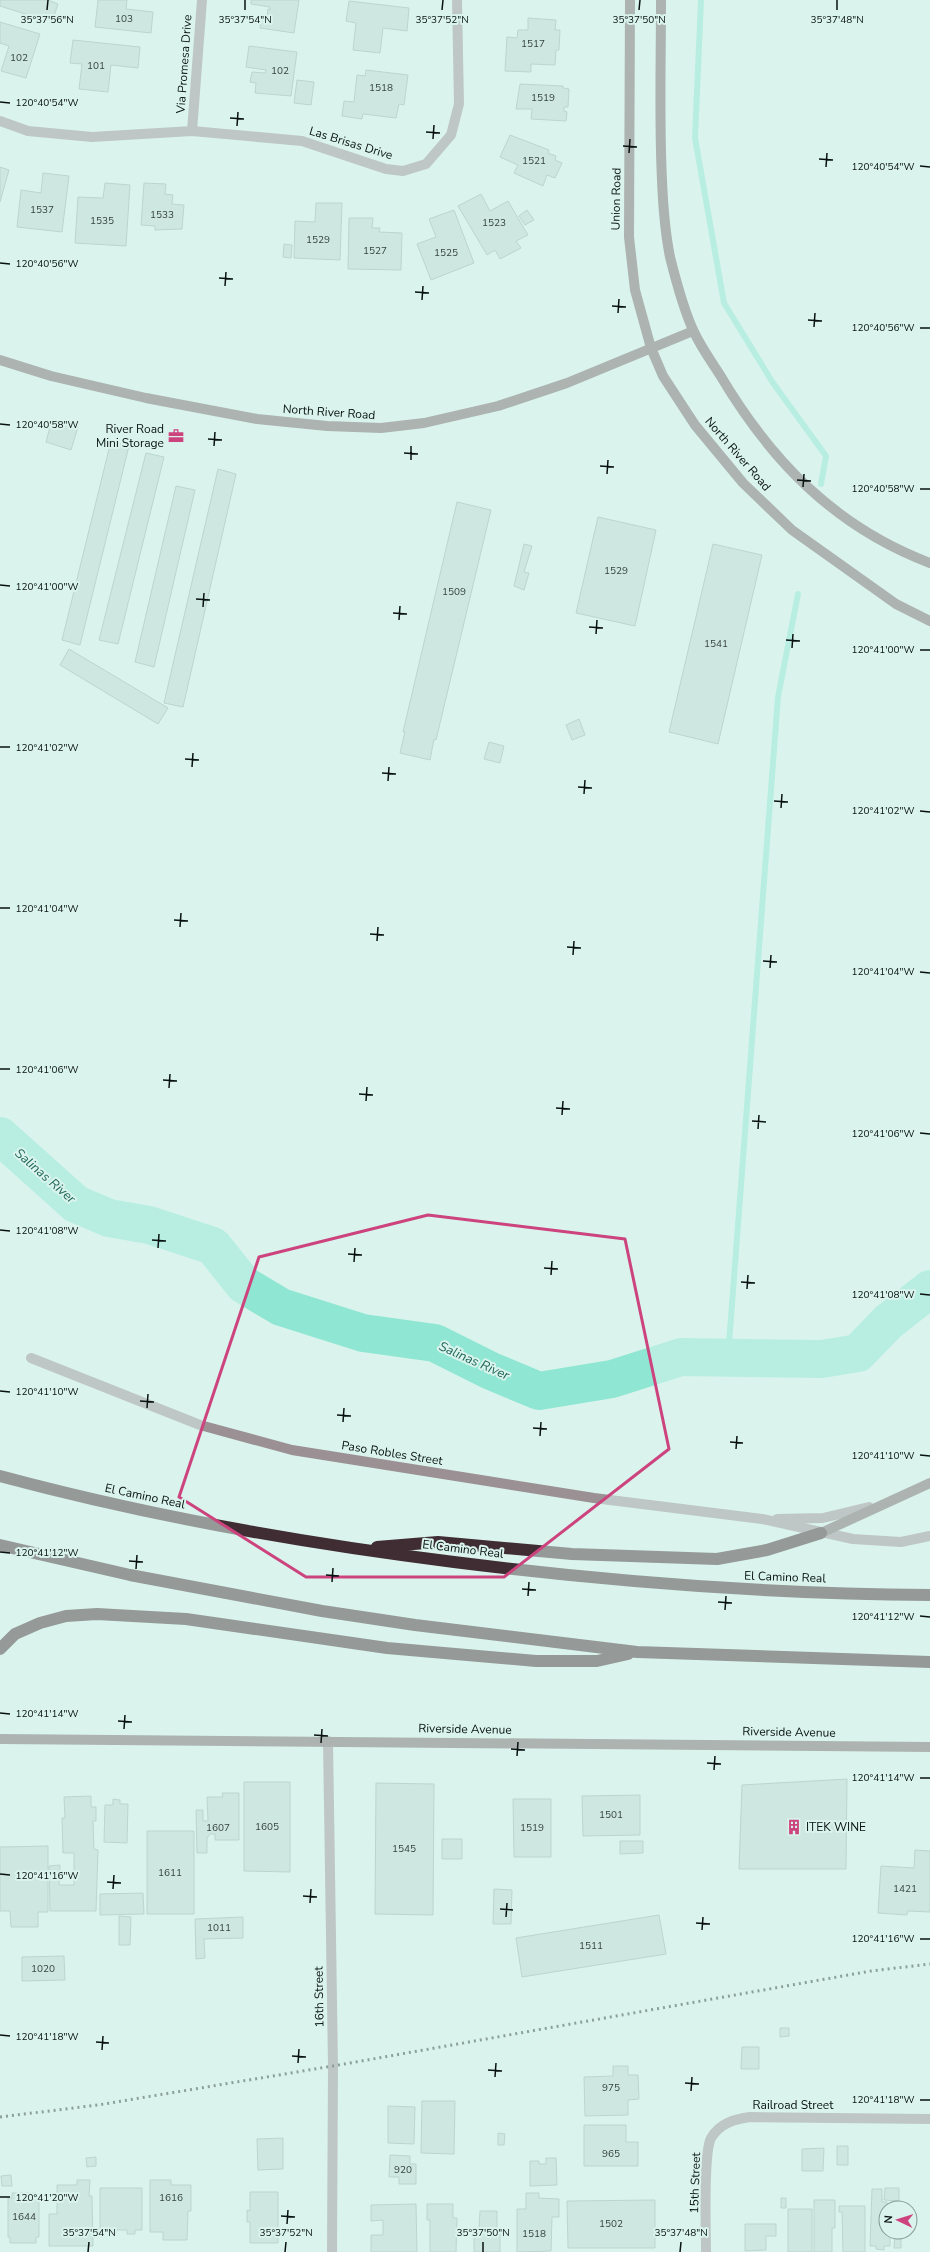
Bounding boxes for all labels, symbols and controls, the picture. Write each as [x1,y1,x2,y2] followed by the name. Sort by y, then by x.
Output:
[115,12,133,26] house number: 103
[20,13,74,27] text: 35°37'56"N
[218,13,272,27] text: 35°37'54"N
[415,13,469,27] text: 35°37'52"N
[612,13,666,27] text: 35°37'50"N
[810,13,864,27] text: 35°37'48"N
[172,14,195,115] street label: Via Promesa Drive
[521,37,545,51] house number: 1517
[10,51,28,65] house number: 102
[87,59,105,73] house number: 101
[271,64,289,78] house number: 102
[369,81,393,95] house number: 1518
[531,91,555,105] house number: 1519
[16,96,78,110] text: 120°40'54"W
[307,123,395,163] street label: Las Brisas Drive
[522,154,546,168] house number: 1521
[852,160,914,174] text: 120°40'54"W
[607,167,625,231] street label: Union Road
[30,203,54,217] house number: 1537
[150,208,174,222] house number: 1533
[90,214,114,228] house number: 1535
[482,216,506,230] house number: 1523
[306,233,330,247] house number: 1529
[363,244,387,258] house number: 1527
[434,246,458,260] house number: 1525
[16,257,78,271] text: 120°40'56"W
[852,321,914,335] text: 120°40'56"W
[282,401,376,423] street label: North River Road
[702,414,774,494] street label: North River Road
[16,418,78,432] text: 120°40'58"W
[96,421,164,451] place label: River Road Mini Storage
[167,427,185,445] office icon: River Road Mini Storage
[852,482,914,496] text: 120°40'58"W
[604,564,628,578] house number: 1529
[16,580,78,594] text: 120°41'00"W
[442,585,466,599] house number: 1509
[704,637,728,651] house number: 1541
[852,643,914,657] text: 120°41'00"W
[16,741,78,755] text: 120°41'02"W
[852,804,914,818] text: 120°41'02"W
[16,902,78,916] text: 120°41'04"W
[852,965,914,979] text: 120°41'04"W
[16,1063,78,1077] text: 120°41'06"W
[852,1127,914,1141] text: 120°41'06"W
[11,1144,80,1208] water label: Salinas River
[16,1224,78,1238] text: 120°41'08"W
[852,1288,914,1302] text: 120°41'08"W
[436,1337,512,1385] water label: Salinas River
[16,1385,78,1399] text: 120°41'10"W
[340,1437,445,1469] street label: Paso Robles Street
[852,1449,914,1463] text: 120°41'10"W
[103,1480,187,1512] street label: El Camino Real
[421,1536,505,1562] street label: El Camino Real
[16,1546,78,1560] text: 120°41'12"W
[744,1568,827,1586] street label: El Camino Real
[852,1610,914,1624] text: 120°41'12"W
[16,1707,78,1721] text: 120°41'14"W
[418,1720,512,1738] street label: Riverside Avenue
[742,1723,836,1741] street label: Riverside Avenue
[852,1771,914,1785] text: 120°41'14"W
[599,1808,623,1822] house number: 1501
[785,1818,803,1836] building icon: ITEK WINE
[806,1819,866,1835] place label: ITEK WINE
[255,1820,279,1834] house number: 1605
[206,1821,230,1835] house number: 1607
[520,1821,544,1835] house number: 1519
[392,1842,416,1856] house number: 1545
[158,1866,182,1880] house number: 1611
[16,1869,78,1883] text: 120°41'16"W
[893,1882,917,1896] house number: 1421
[207,1921,231,1935] house number: 1011
[852,1932,914,1946] text: 120°41'16"W
[579,1939,603,1953] house number: 1511
[31,1962,55,1976] house number: 1020
[310,1965,328,2028] street label: 16th Street
[16,2030,78,2044] text: 120°41'18"W
[602,2081,620,2095] house number: 975
[852,2093,914,2107] text: 120°41'18"W
[753,2097,834,2113] street label: Railroad Street
[602,2147,620,2161] house number: 965
[686,2151,704,2214] street label: 15th Street
[394,2163,412,2177] house number: 920
[16,2191,78,2205] text: 120°41'20"W
[159,2191,183,2205] house number: 1616
[878,2200,918,2240] north arrow
[12,2210,36,2224] house number: 1644
[881,2215,896,2224] text: N
[599,2217,623,2231] house number: 1502
[62,2226,116,2240] text: 35°37'54"N
[259,2226,313,2240] text: 35°37'52"N
[456,2226,510,2240] text: 35°37'50"N
[654,2226,708,2240] text: 35°37'48"N
[522,2227,546,2241] house number: 1518

